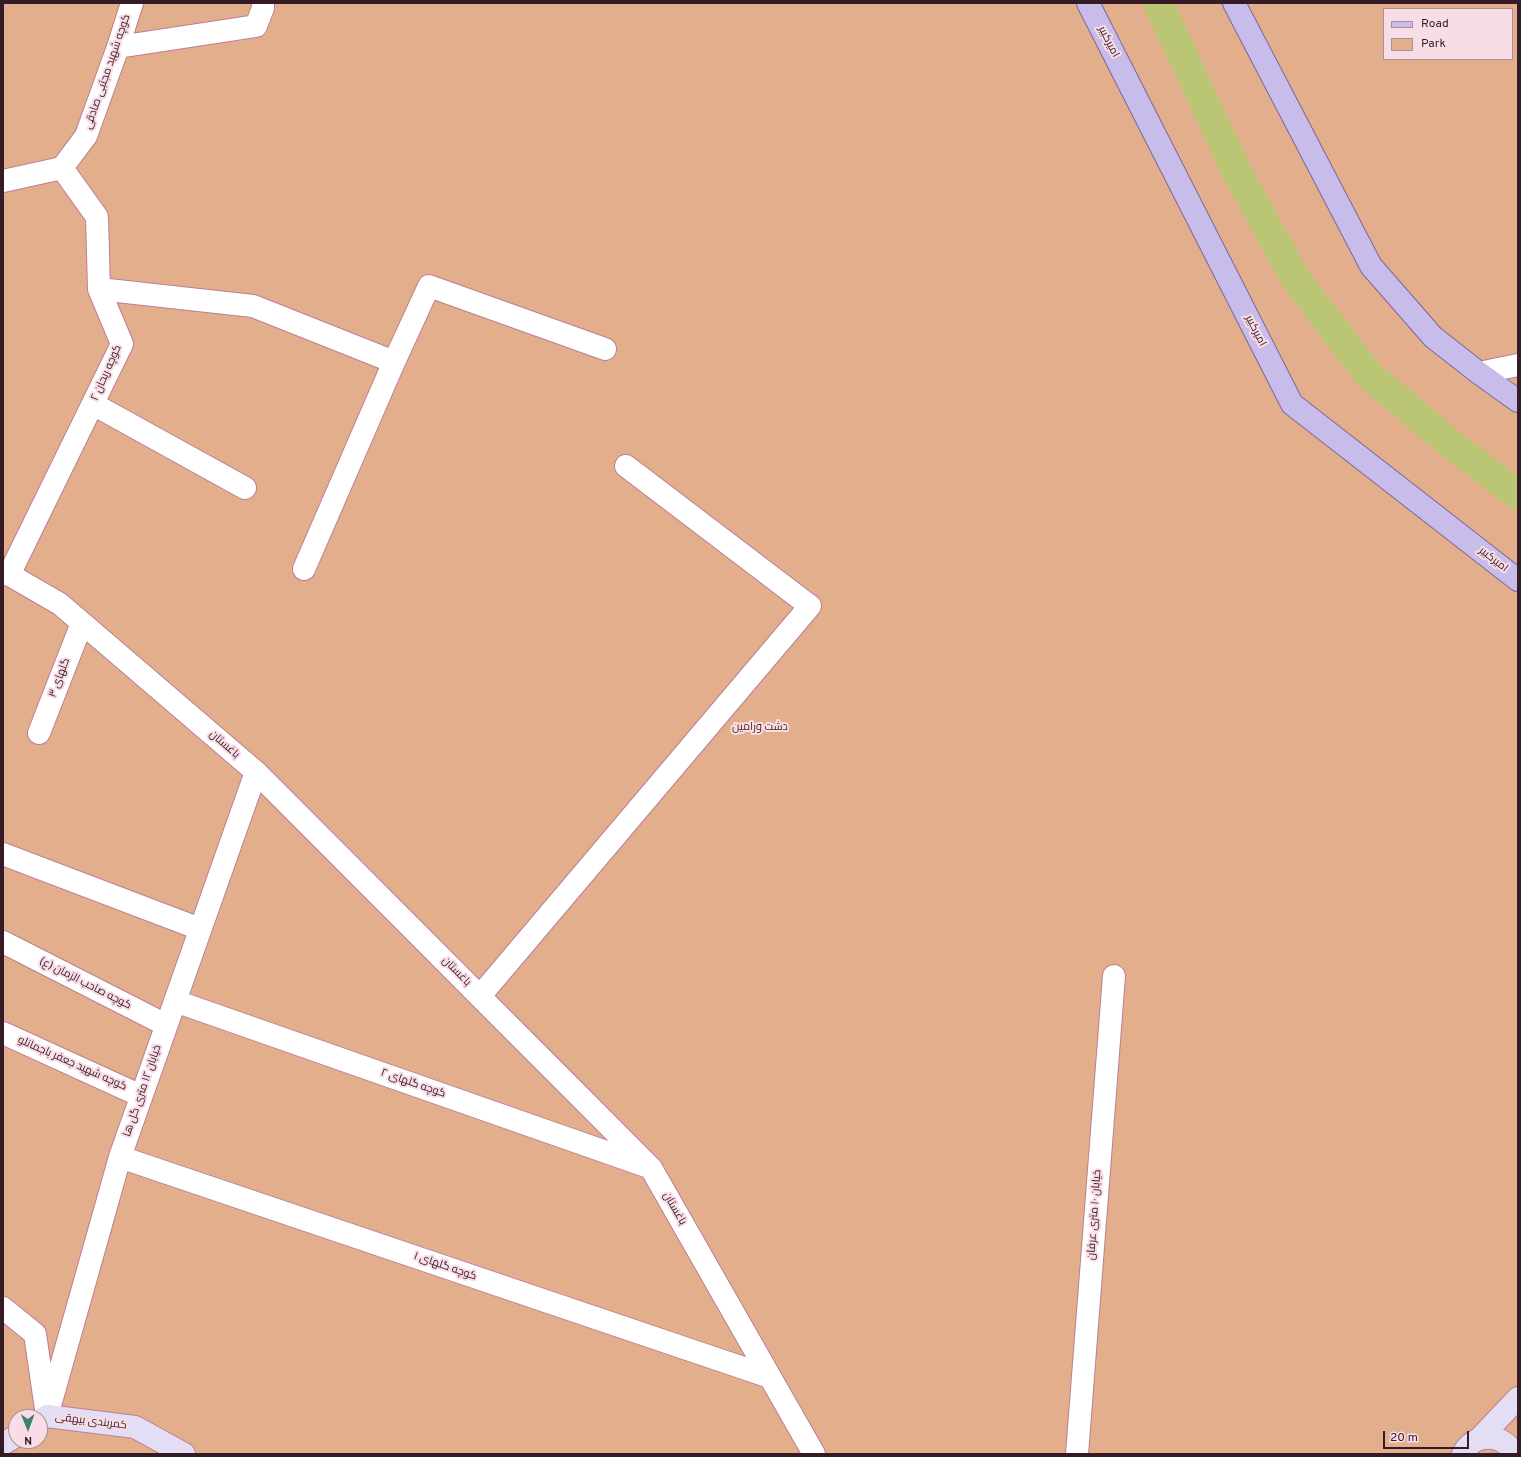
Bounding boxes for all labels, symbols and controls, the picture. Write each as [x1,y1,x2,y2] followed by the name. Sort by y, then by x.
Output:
[1383,8,1513,60] legend
[82,13,134,131] street label: کوچه شهید مجتبی صادقی
[1421,16,1449,32] text: Road
[1095,24,1121,60] street label: امیرکبیر
[1421,36,1446,52] text: Park
[1242,313,1268,349] street label: امیرکبیر
[89,343,125,403] street label: کوچه ریحان ۲
[1476,545,1510,575] street label: امیرکبیر
[46,656,74,700] street label: گلهای ۳
[732,721,788,735] park label: دشت ورامین
[206,728,242,762] street label: باغستان
[37,955,133,1013] street label: کوچه صاحب الزمان (ع)
[439,955,473,989] street label: باغستان
[15,1034,129,1094] street label: کوچه شهید جعفر باجمانلو
[121,1043,165,1139] street label: خیابان ۱۲ متری گل ها
[379,1067,447,1101] street label: کوچه گلهای ۲
[1085,1169,1105,1261] street label: خیابان ۱۰ متری عرفان
[659,1190,689,1228] street label: باغستان
[412,1250,478,1284] street label: کوچه گلهای ۱
[8,1409,48,1449] north arrow
[54,1411,128,1433] street label: کمربندی بیهقی
[1385,1423,1471,1449] scale bar
[1390,1430,1418,1446] text: 20 m
[24,1433,32,1447] text: N

